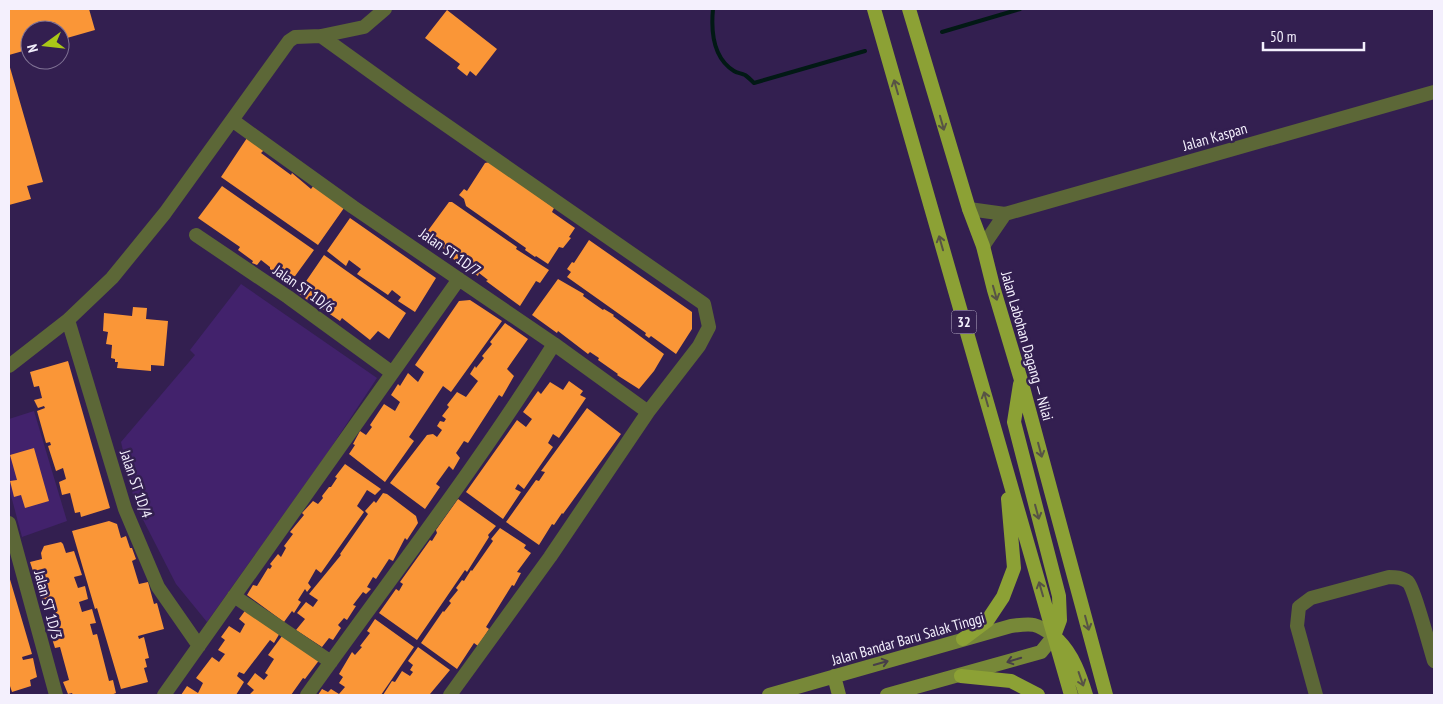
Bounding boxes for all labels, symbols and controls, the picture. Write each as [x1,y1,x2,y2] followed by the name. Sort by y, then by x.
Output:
[20,20,70,70] north arrow
[1263,20,1364,52] scale bar
[1270,27,1296,46] text: 50 m
[23,42,42,54] text: N
[891,79,901,95] one-way arrow
[938,114,948,130] one-way arrow
[1179,118,1249,155] street label: Jalan Kaspan
[415,223,485,280] street label: Jalan ST 1D/7
[936,235,946,251] one-way arrow
[269,260,339,317] street label: Jalan ST 1D/6
[997,268,1058,423] street label: Jalan Labohan Dagang ‒ Nilai
[990,285,1000,301] one-way arrow
[952,311,976,334] road number: 32
[981,392,990,408] one-way arrow
[1036,441,1045,457] one-way arrow
[116,446,157,520] street label: Jalan ST 1D/4
[1033,504,1042,520] one-way arrow
[30,567,67,641] street label: Jalan ST 1D/3
[1035,581,1045,597] one-way arrow
[828,608,986,670] street label: Jalan Bandar Baru Salak Tinggi
[1083,615,1092,631] one-way arrow
[1007,655,1023,665] one-way arrow
[873,657,889,667] one-way arrow
[1077,671,1086,687] one-way arrow

